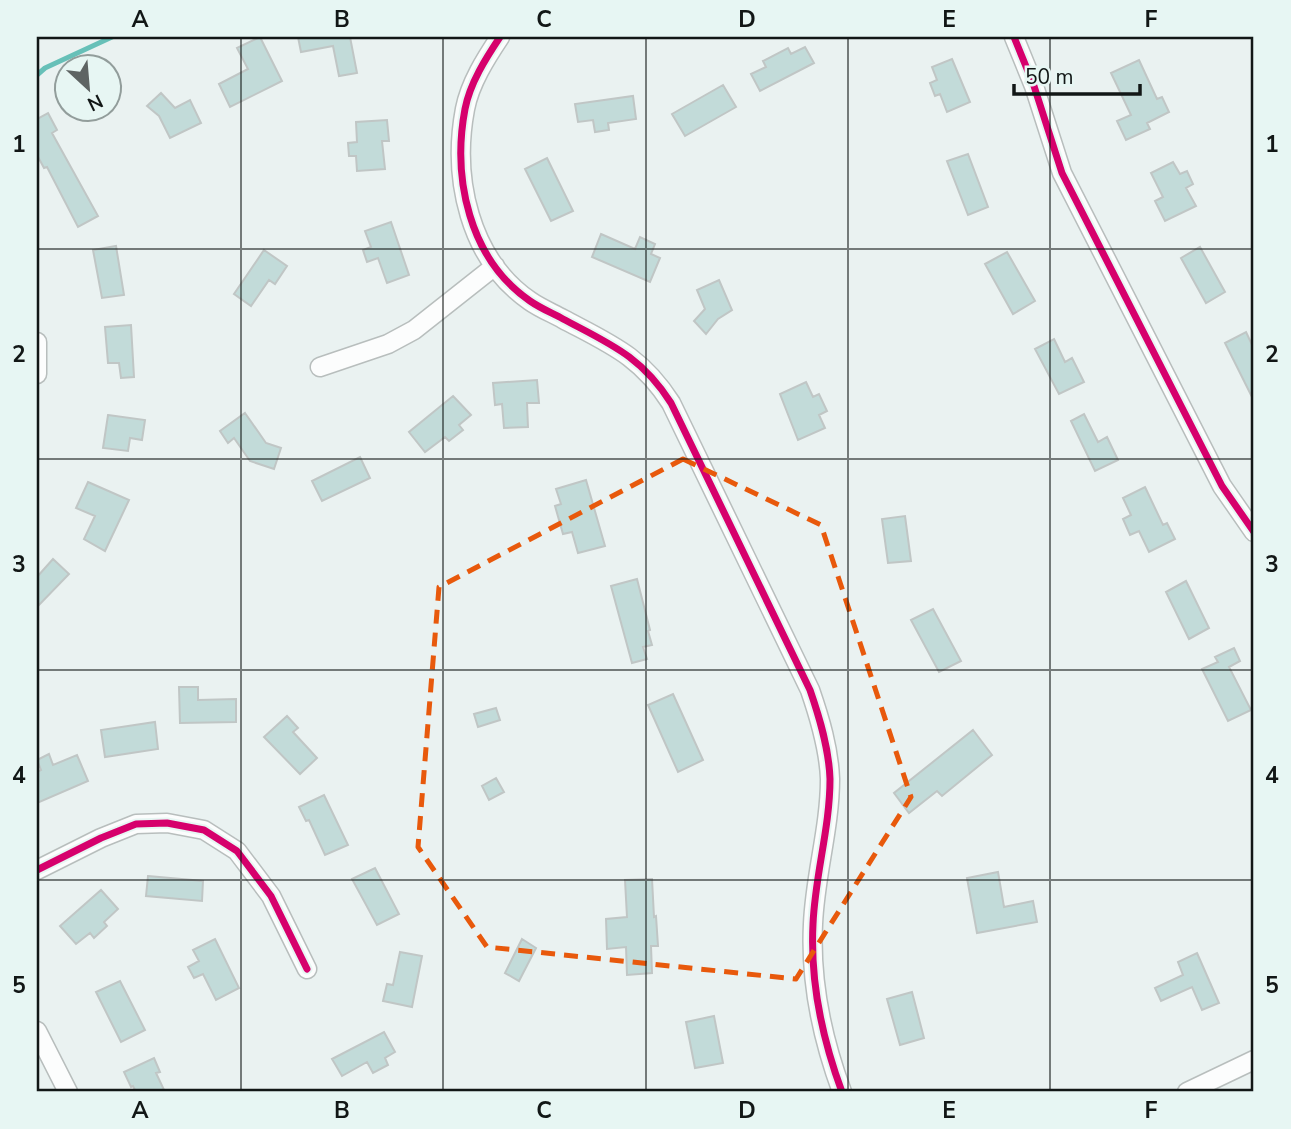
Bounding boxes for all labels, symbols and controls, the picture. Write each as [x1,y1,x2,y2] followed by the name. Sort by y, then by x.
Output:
[131,4,149,35] text: A
[334,4,350,35] text: B
[536,4,552,35] text: C
[738,4,756,35] text: D
[942,4,956,35] text: E
[1145,4,1158,35] text: F
[52,52,122,122] north arrow
[1014,52,1140,96] scale bar
[1025,63,1074,91] text: 50 m
[83,88,107,117] text: N
[12,129,26,160] text: 1
[1265,129,1279,160] text: 1
[12,339,26,370] text: 2
[1265,339,1279,370] text: 2
[12,549,26,580] text: 3
[1265,549,1279,580] text: 3
[12,760,26,791] text: 4
[1265,760,1279,791] text: 4
[12,970,26,1001] text: 5
[1265,970,1279,1001] text: 5
[131,1095,149,1126] text: A
[334,1095,350,1126] text: B
[536,1095,552,1126] text: C
[738,1095,756,1126] text: D
[942,1095,956,1126] text: E
[1145,1095,1158,1126] text: F

